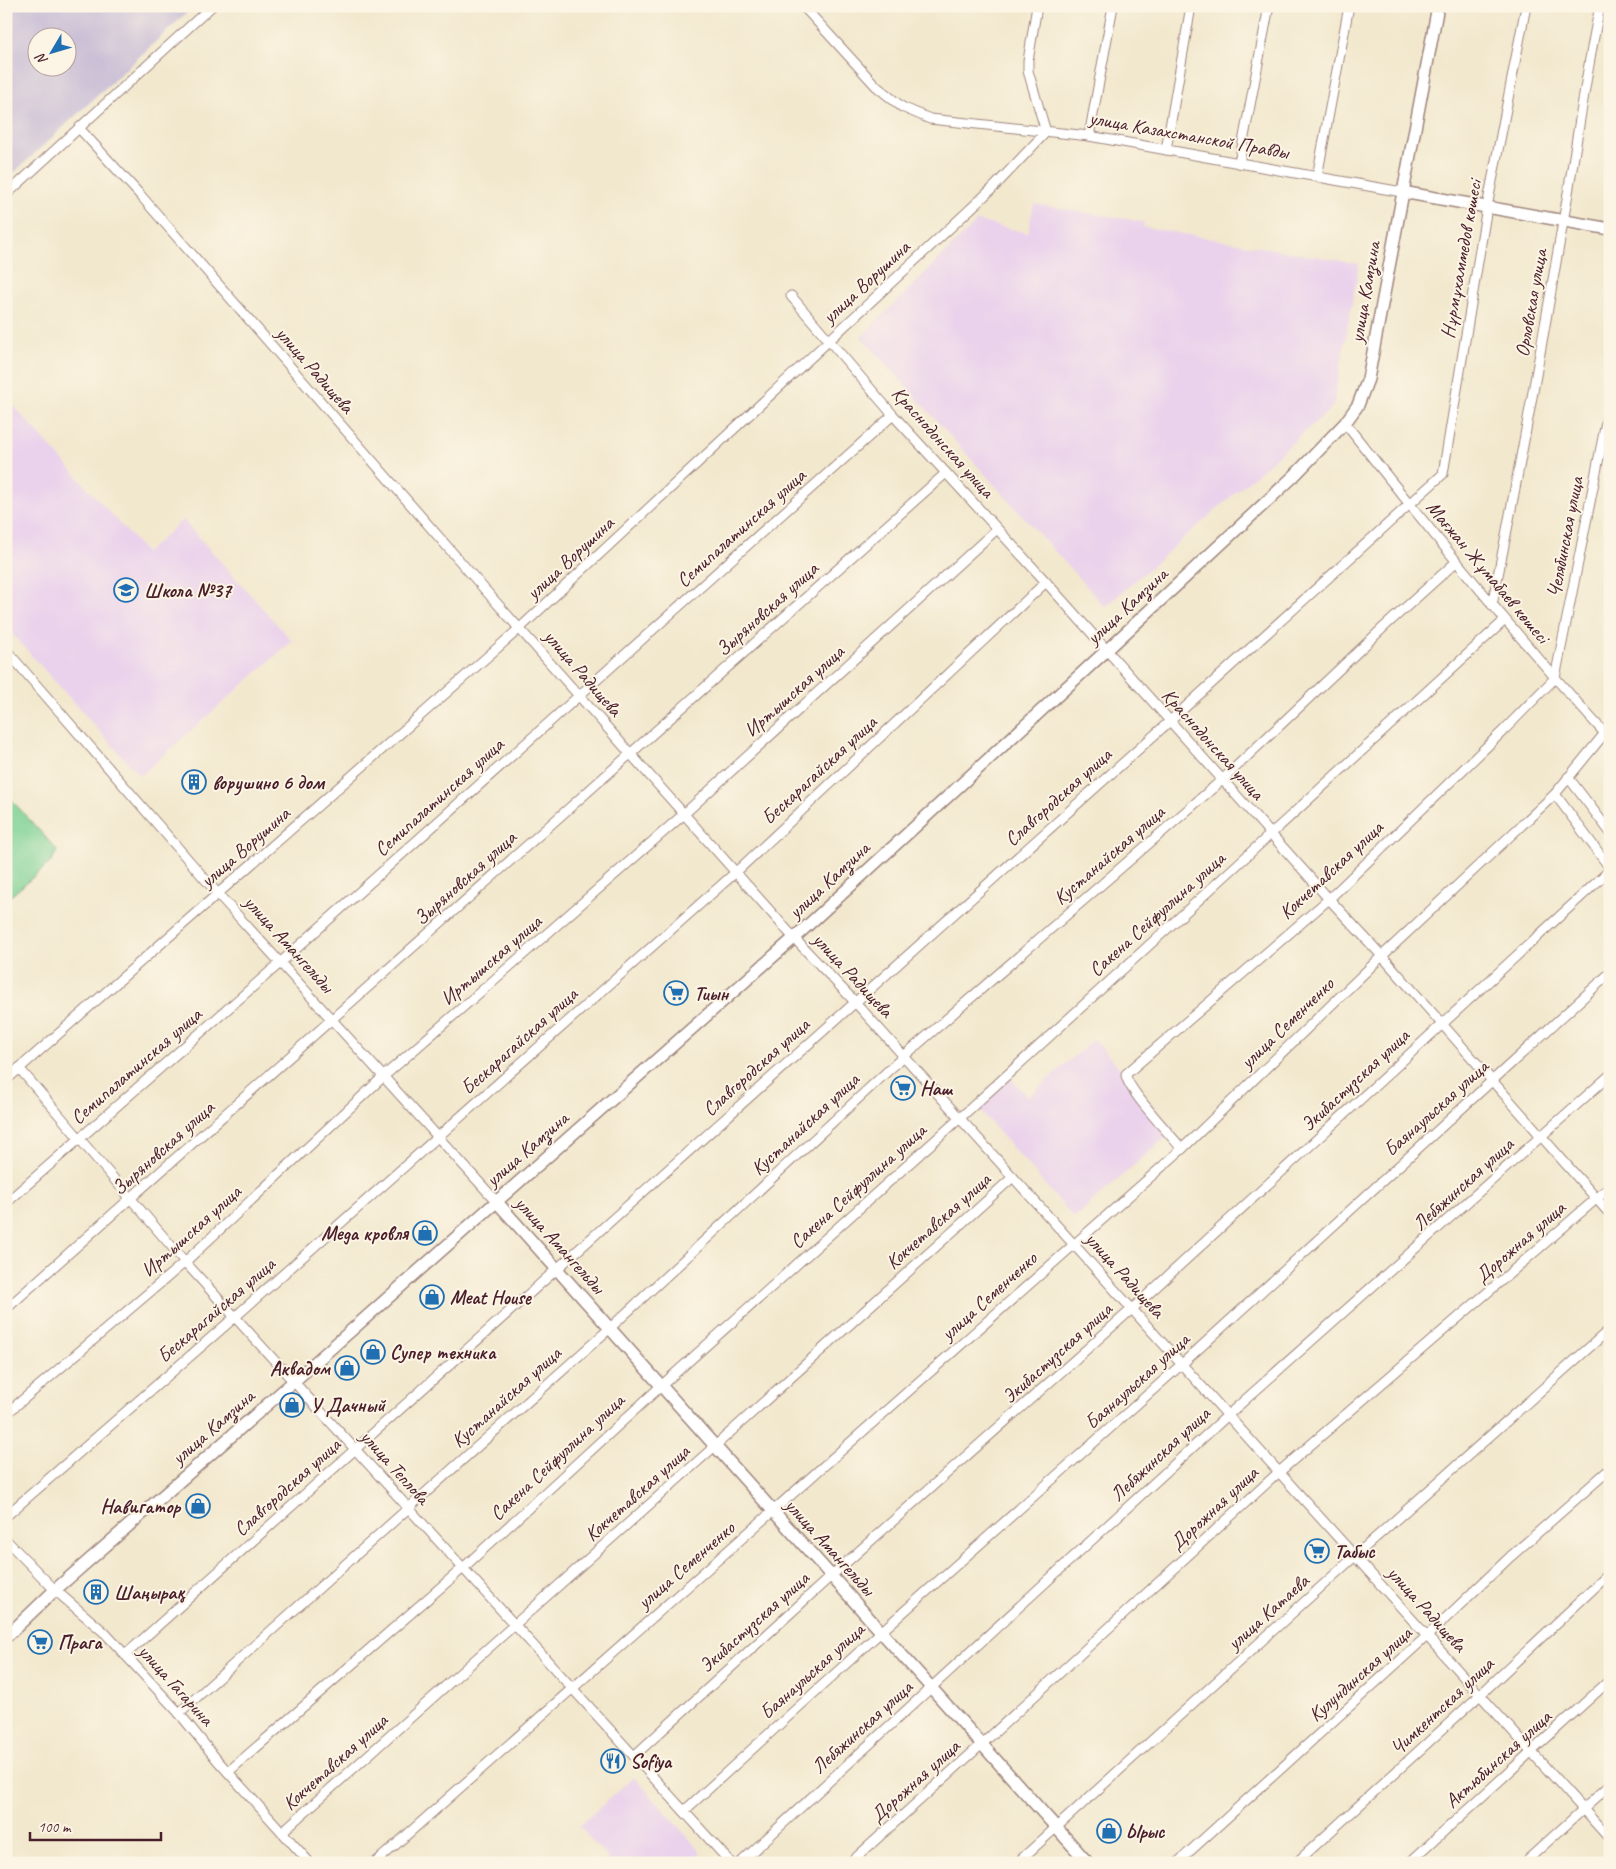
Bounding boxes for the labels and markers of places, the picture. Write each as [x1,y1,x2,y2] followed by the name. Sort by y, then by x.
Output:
[113,577,139,603] school or university icon: Школа №37
[144,578,233,603] place label: Школа №37
[181,769,207,795] building icon: ворушино 6 дом
[212,770,325,796] place label: ворушино 6 дом
[663,980,689,1006] supermarket icon: Тиын
[694,981,730,1006] place label: Тиын
[890,1075,916,1101] supermarket icon: Наш
[920,1076,953,1101] place label: Наш
[412,1220,438,1246] shop icon: Mega кровля
[321,1221,410,1246] place label: Mega кровля
[419,1284,445,1310] shop icon: Meat House
[450,1285,532,1310] place label: Meat House
[360,1339,386,1365] shop icon: Супер техника
[390,1340,497,1365] place label: Супер техника
[334,1355,360,1381] shop icon: Аквадом
[270,1356,331,1381] place label: Аквадом
[279,1392,305,1418] shop icon: У Дачный
[310,1393,386,1418] place label: У Дачный
[185,1493,211,1519] shop icon: Навигатор
[101,1494,181,1519] place label: Навигатор
[1304,1538,1330,1564] supermarket icon: Табыс
[1334,1539,1376,1564] place label: Табыс
[83,1579,109,1605] building icon: Шаңырақ
[114,1580,186,1605] place label: Шаңырақ
[27,1629,53,1655] supermarket icon: Прага
[58,1630,103,1655] place label: Прага
[600,1748,626,1774] restaurant icon: Sofiya
[630,1749,673,1774] place label: Sofiya
[1096,1818,1122,1844] shop icon: Ырыс
[1126,1819,1166,1844] place label: Ырыс

